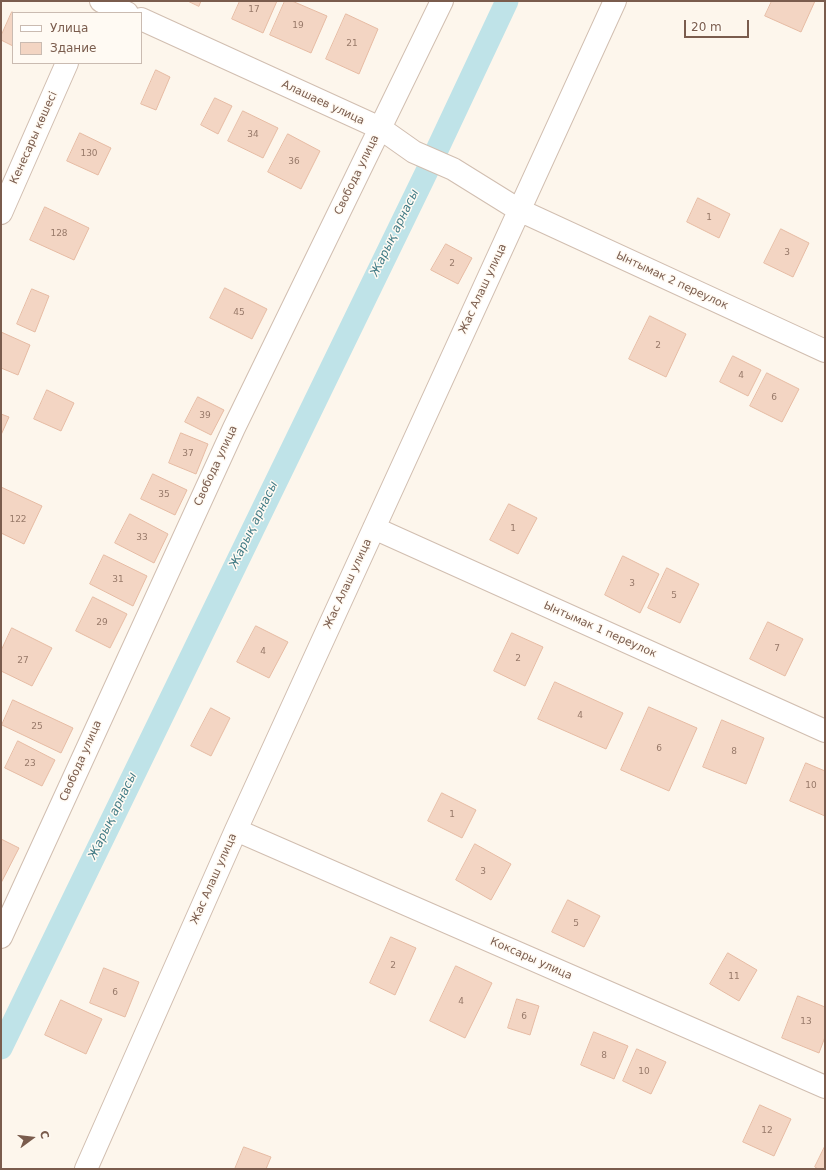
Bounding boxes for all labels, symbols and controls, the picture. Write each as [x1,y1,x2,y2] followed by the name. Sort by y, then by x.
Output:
[248,5,260,15] house number: 17
[12,12,142,64] legend
[686,12,751,38] scale bar
[691,20,722,34] text: 20 m
[50,21,88,35] text: Улица
[292,21,304,31] house number: 19
[346,39,358,49] house number: 21
[50,41,96,55] text: Здание
[280,78,366,128] street label: Алашаев улица
[8,90,60,186] street label: Кенесары көшесі
[247,130,259,140] house number: 34
[332,133,382,217] street label: Свобода улица
[80,149,98,159] house number: 130
[288,157,300,167] house number: 36
[368,187,422,279] water label: Жарық арнасы
[706,213,712,223] house number: 1
[50,229,68,239] house number: 128
[456,242,510,336] street label: Жас Алаш улица
[784,248,790,258] house number: 3
[614,249,730,313] street label: Ынтымак 2 переулок
[449,259,455,269] house number: 2
[233,308,245,318] house number: 45
[655,341,661,351] house number: 2
[738,371,744,381] house number: 4
[771,393,777,403] house number: 6
[199,411,211,421] house number: 39
[192,424,240,508] street label: Свобода улица
[182,449,194,459] house number: 37
[227,479,281,571] water label: Жарық арнасы
[158,490,170,500] house number: 35
[9,515,27,525] house number: 122
[510,524,516,534] house number: 1
[136,533,148,543] house number: 33
[321,537,375,631] street label: Жас Алаш улица
[112,575,124,585] house number: 31
[629,579,635,589] house number: 3
[671,591,677,601] house number: 5
[541,599,659,661] street label: Ынтымак 1 переулок
[96,618,108,628] house number: 29
[774,644,780,654] house number: 7
[260,647,266,657] house number: 4
[515,654,521,664] house number: 2
[17,656,29,666] house number: 27
[577,711,583,721] house number: 4
[57,718,105,804] street label: Свобода улица
[31,722,43,732] house number: 25
[656,744,662,754] house number: 6
[731,747,737,757] house number: 8
[24,759,36,769] house number: 23
[86,770,140,862] water label: Жарық арнасы
[805,781,817,791] house number: 10
[449,810,455,820] house number: 1
[188,832,240,926] street label: Жас Алаш улица
[480,867,486,877] house number: 3
[573,919,579,929] house number: 5
[488,935,574,983] street label: Коксары улица
[390,961,396,971] house number: 2
[728,972,740,982] house number: 11
[112,988,118,998] house number: 6
[458,997,464,1007] house number: 4
[521,1012,527,1022] house number: 6
[800,1017,812,1027] house number: 13
[601,1051,607,1061] house number: 8
[638,1067,650,1077] house number: 10
[12,1118,52,1158] north arrow
[761,1126,773,1136] house number: 12
[37,1129,51,1140] text: С

